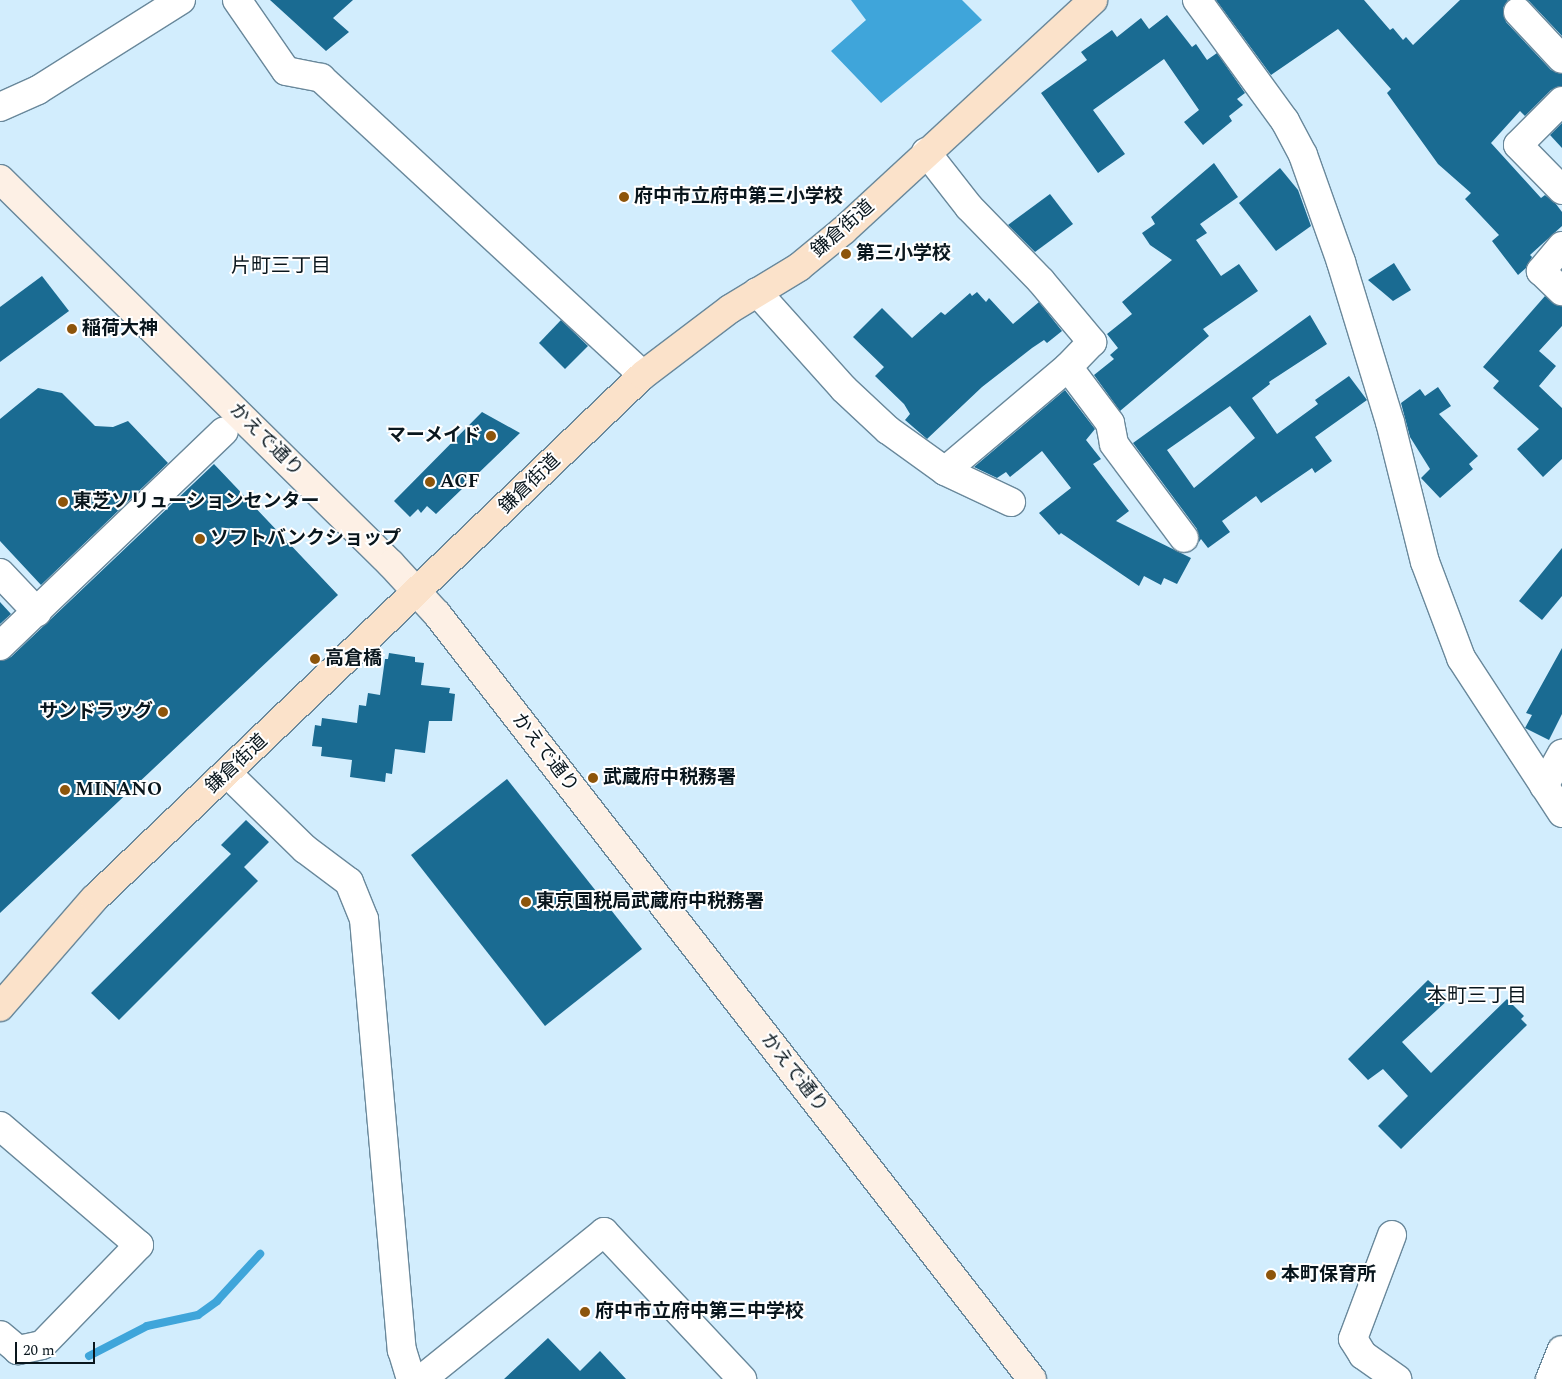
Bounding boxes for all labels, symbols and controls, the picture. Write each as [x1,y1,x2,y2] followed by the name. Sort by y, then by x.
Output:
[634,186,843,208] place label: 府中市立府中第三小学校
[618,191,630,203] marker: 府中市立府中第三小学校
[807,195,879,263] street label: 鎌倉街道
[856,243,951,265] place label: 第三小学校
[840,248,852,260] marker: 第三小学校
[231,254,331,278] district label: 片町三丁目
[82,318,158,340] place label: 稲荷大神
[66,323,78,335] marker: 稲荷大神
[224,398,308,482] street label: かえで通り
[386,425,481,447] place label: マーメイド
[485,430,497,442] marker: マーメイド
[495,449,565,519] street label: 鎌倉街道
[440,471,480,493] place label: ACF
[424,476,436,488] marker: ACF
[73,491,320,513] place label: 東芝ソリューションセンター
[57,496,69,508] marker: 東芝ソリューションセンター
[210,528,400,550] place label: ソフトバンクショップ
[194,533,206,545] marker: ソフトバンクショップ
[325,648,382,670] place label: 高倉橋
[309,653,321,665] marker: 高倉橋
[39,701,153,723] place label: サンドラッグ
[157,706,169,718] marker: サンドラッグ
[507,709,583,797] street label: かえで通り
[201,730,273,798] street label: 鎌倉街道
[603,767,736,789] place label: 武蔵府中税務署
[587,772,599,784] marker: 武蔵府中税務署
[75,779,162,801] place label: MINANO
[59,784,71,796] marker: MINANO
[536,891,764,913] place label: 東京国税局武蔵府中税務署
[520,896,532,908] marker: 東京国税局武蔵府中税務署
[1427,984,1527,1008] district label: 本町三丁目
[756,1029,832,1117] street label: かえで通り
[1281,1264,1376,1286] place label: 本町保育所
[1265,1269,1277,1281] marker: 本町保育所
[595,1301,804,1323] place label: 府中市立府中第三中学校
[579,1306,591,1318] marker: 府中市立府中第三中学校
[18,1332,98,1364] scale bar
[23,1339,55,1362] text: 20 m

